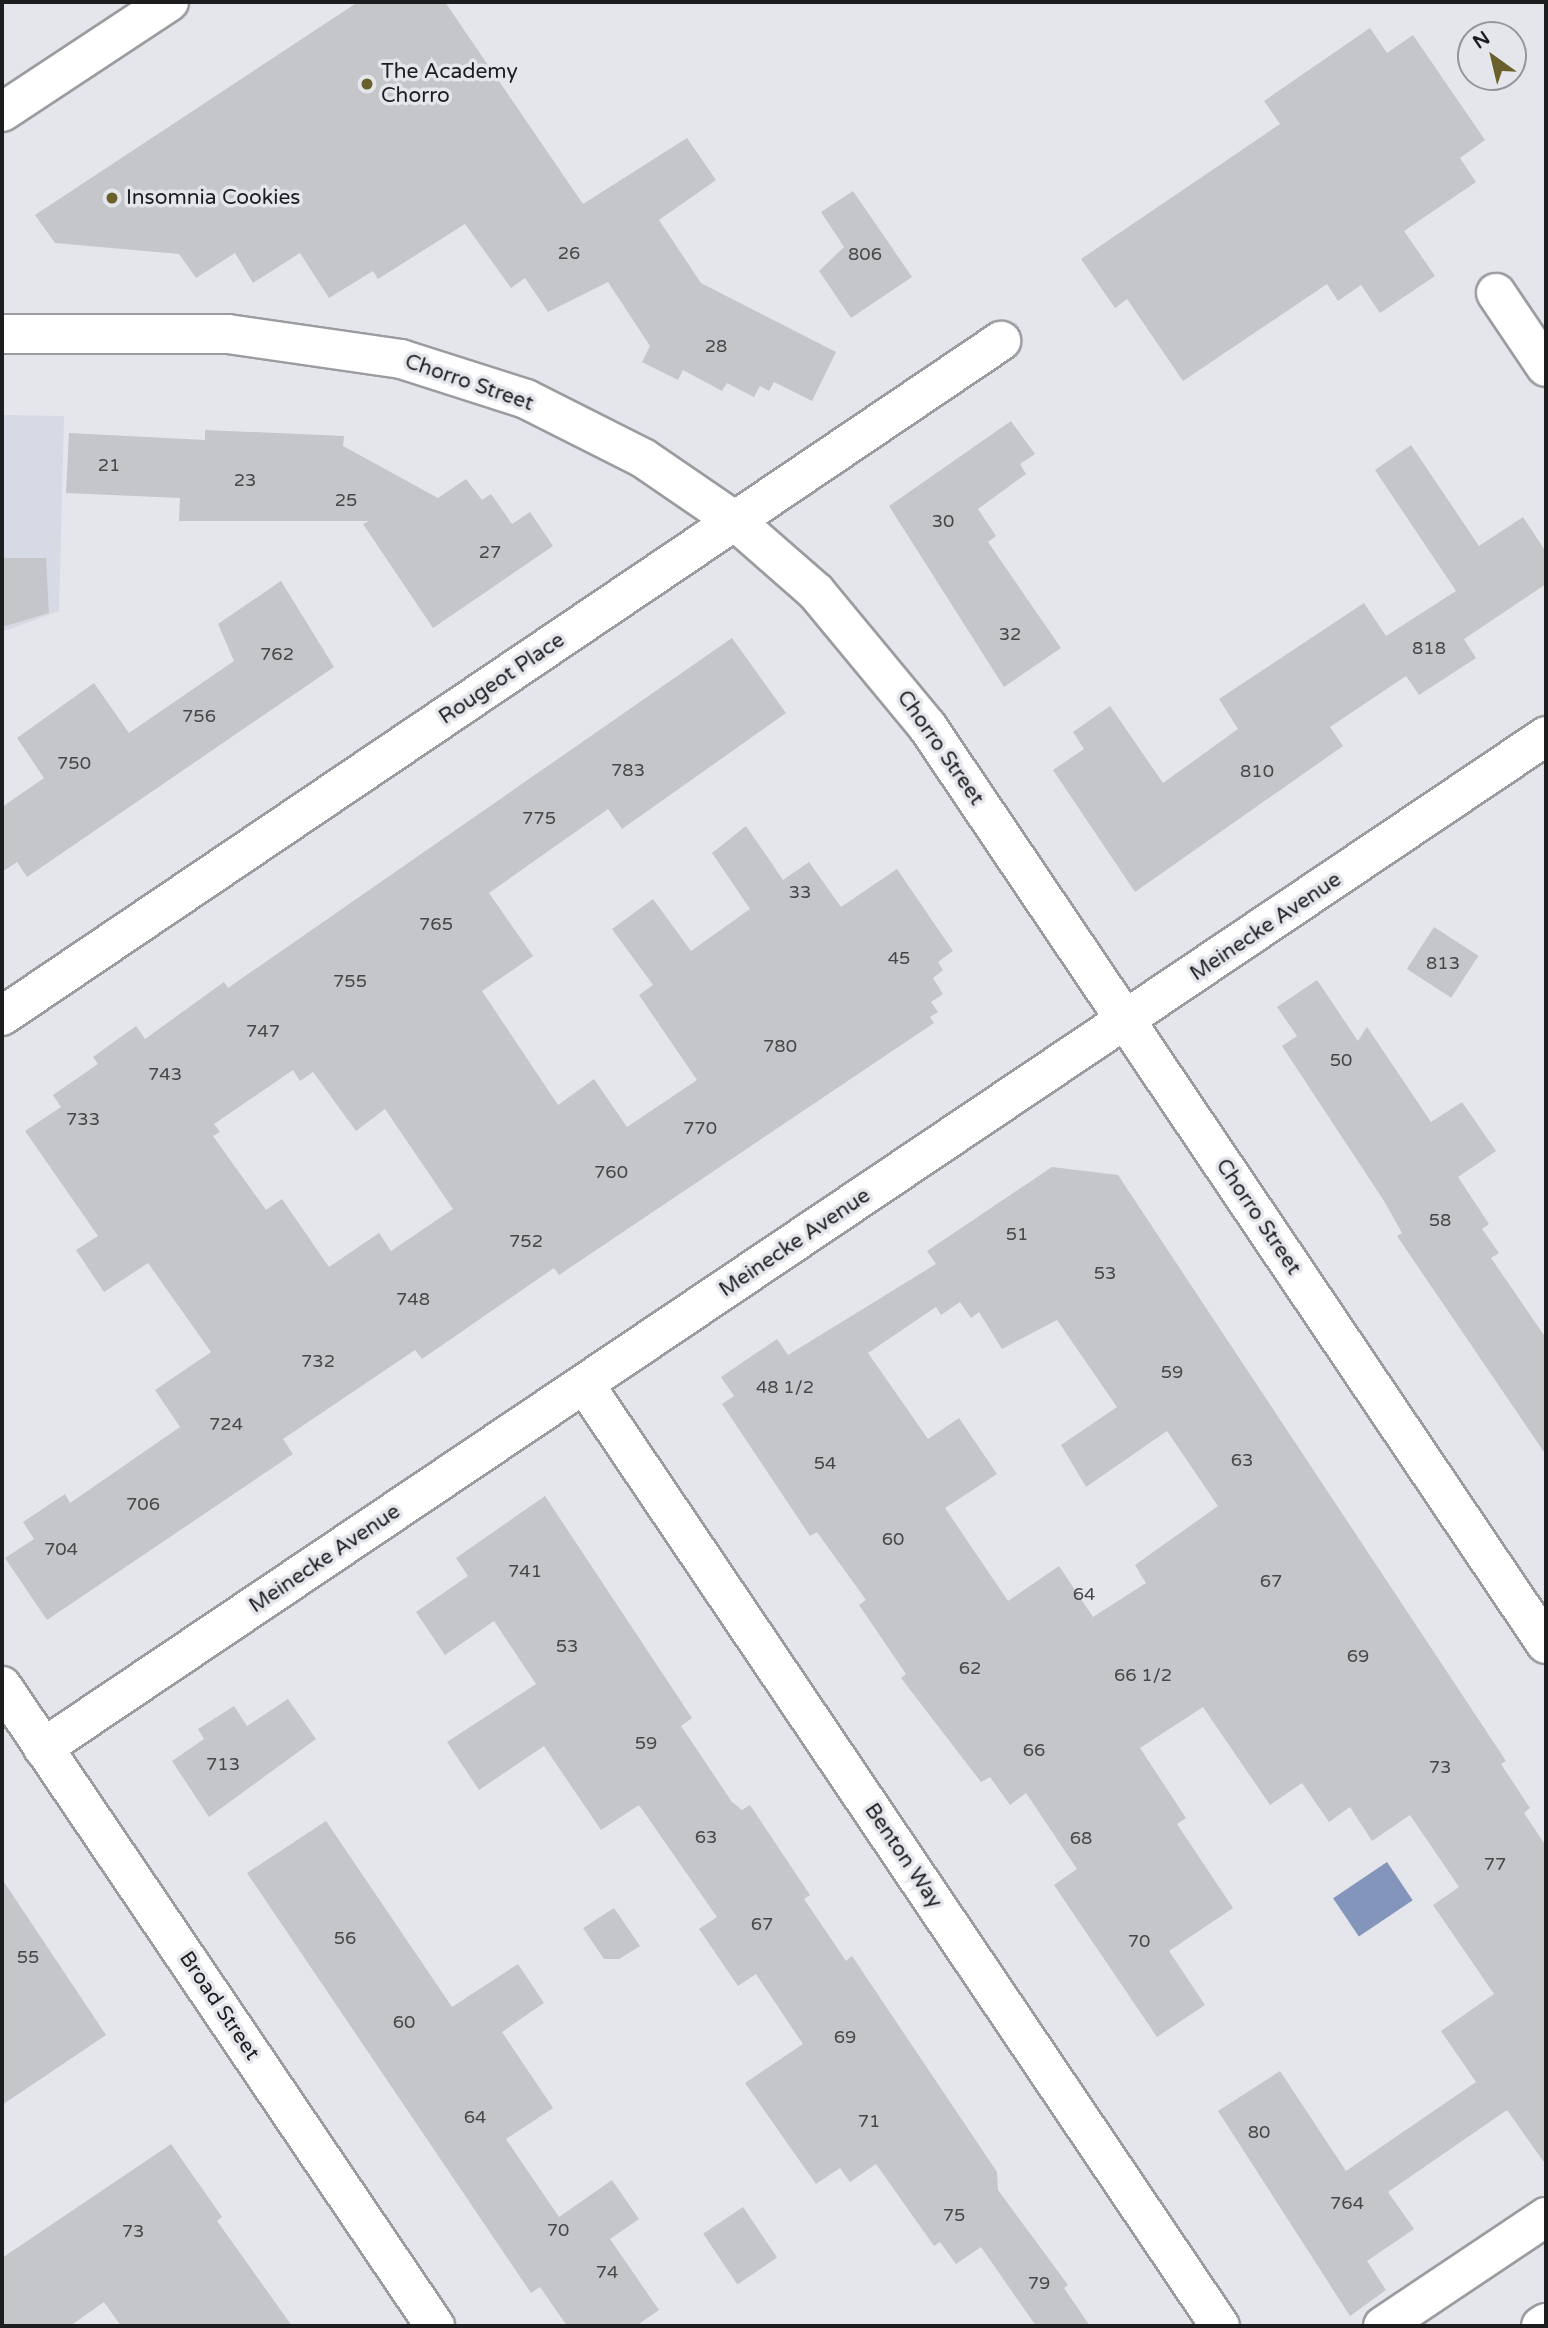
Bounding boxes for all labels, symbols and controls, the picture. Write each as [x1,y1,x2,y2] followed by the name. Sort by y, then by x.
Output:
[1457,21,1527,91] north arrow
[1469,27,1494,54] text: N
[381,59,518,109] place label: The Academy Chorro
[359,76,375,92] marker: The Academy Chorro
[126,185,300,211] place label: Insomnia Cookies
[104,190,120,206] marker: Insomnia Cookies
[558,242,580,264] house number: 26
[848,243,882,265] house number: 806
[705,335,727,357] house number: 28
[401,349,537,417] street label: Chorro Street
[98,454,120,476] house number: 21
[234,469,256,491] house number: 23
[335,489,357,511] house number: 25
[932,510,954,532] house number: 30
[479,541,501,563] house number: 27
[999,623,1021,645] house number: 32
[435,628,569,730] street label: Rougeot Place
[1412,637,1446,659] house number: 818
[260,643,294,665] house number: 762
[891,686,989,810] street label: Chorro Street
[182,705,216,727] house number: 756
[57,752,91,774] house number: 750
[611,759,645,781] house number: 783
[1240,760,1274,782] house number: 810
[522,807,556,829] house number: 775
[1186,867,1346,987] street label: Meinecke Avenue
[789,881,811,903] house number: 33
[419,913,453,935] house number: 765
[888,947,910,969] house number: 45
[1426,952,1460,974] house number: 813
[333,970,367,992] house number: 755
[246,1020,280,1042] house number: 747
[763,1035,797,1057] house number: 780
[1330,1049,1352,1071] house number: 50
[148,1063,182,1085] house number: 743
[66,1108,100,1130] house number: 733
[683,1117,717,1139] house number: 770
[1210,1154,1306,1280] street label: Chorro Street
[594,1161,628,1183] house number: 760
[715,1183,875,1303] street label: Meinecke Avenue
[1429,1209,1451,1231] house number: 58
[1006,1223,1028,1245] house number: 51
[509,1230,543,1252] house number: 752
[1094,1262,1116,1284] house number: 53
[396,1288,430,1310] house number: 748
[301,1350,335,1372] house number: 732
[1161,1361,1183,1383] house number: 59
[756,1376,814,1398] house number: 48 1/2
[209,1413,243,1435] house number: 724
[1231,1449,1253,1471] house number: 63
[814,1452,836,1474] house number: 54
[126,1493,160,1515] house number: 706
[245,1499,405,1619] street label: Meinecke Avenue
[882,1528,904,1550] house number: 60
[44,1538,78,1560] house number: 704
[508,1560,542,1582] house number: 741
[1260,1570,1282,1592] house number: 67
[1073,1583,1095,1605] house number: 64
[556,1635,578,1657] house number: 53
[1347,1645,1369,1667] house number: 69
[959,1657,981,1679] house number: 62
[1114,1664,1172,1686] house number: 66 1/2
[635,1732,657,1754] house number: 59
[1023,1739,1045,1761] house number: 66
[206,1753,240,1775] house number: 713
[1429,1756,1451,1778] house number: 73
[859,1799,947,1913] street label: Benton Way
[695,1826,717,1848] house number: 63
[1070,1827,1092,1849] house number: 68
[1484,1853,1506,1875] house number: 77
[751,1913,773,1935] house number: 67
[334,1927,356,1949] house number: 56
[1128,1930,1150,1952] house number: 70
[17,1946,39,1968] house number: 55
[173,1947,265,2065] street label: Broad Street
[393,2011,415,2033] house number: 60
[834,2026,856,2048] house number: 69
[464,2106,486,2128] house number: 64
[858,2110,880,2132] house number: 71
[1248,2121,1270,2143] house number: 80
[1330,2192,1364,2214] house number: 764
[943,2204,965,2226] house number: 75
[547,2219,569,2241] house number: 70
[122,2220,144,2242] house number: 73
[596,2261,618,2283] house number: 74
[1028,2272,1050,2294] house number: 79

